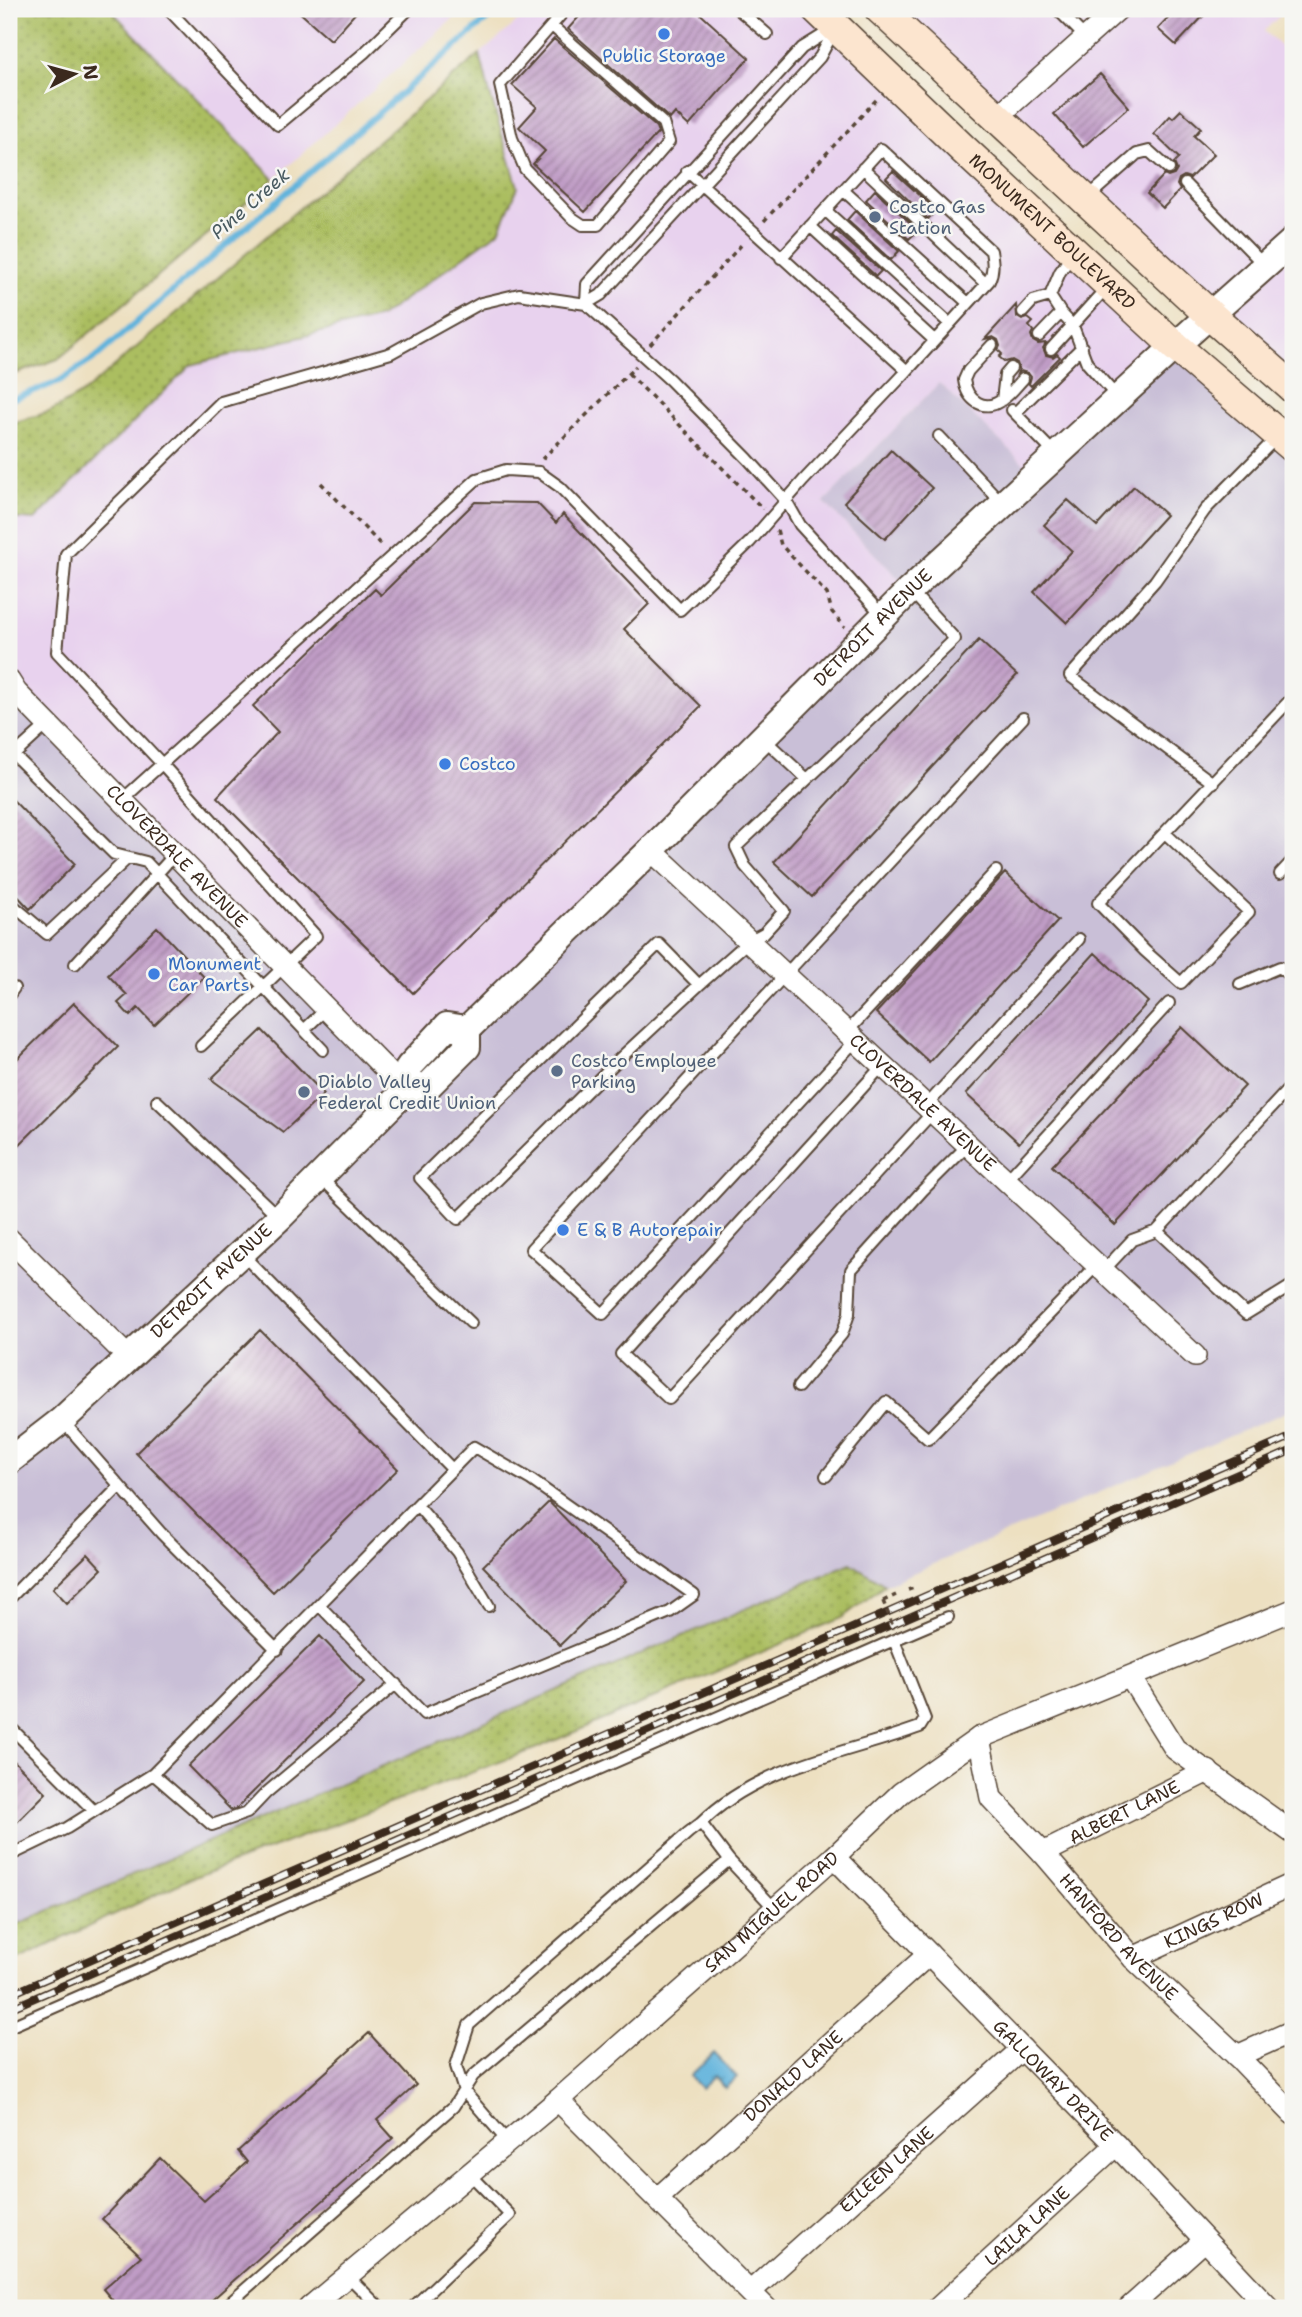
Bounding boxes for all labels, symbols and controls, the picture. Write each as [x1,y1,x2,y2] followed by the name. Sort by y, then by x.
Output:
[656,26,672,42] marker: Public Storage
[38,38,108,108] north arrow
[602,44,726,68] place label: Public Storage
[77,63,104,81] text: N
[964,148,1141,315] street label: MONUMENT BOULEVARD
[206,162,295,245] water label: Pine Creek
[889,195,986,240] place label: Costco Gas Station
[867,209,883,225] marker: Costco Gas Station
[808,563,937,692] street label: DETROIT AVENUE
[459,752,516,776] place label: Costco
[437,756,453,772] marker: Costco
[101,779,253,933] street label: CLOVERDALE AVENUE
[168,952,262,997] place label: Monument Car Parts
[146,966,162,982] marker: Monument Car Parts
[844,1028,1001,1177] street label: CLOVERDALE AVENUE
[571,1049,717,1094] place label: Costco Employee Parking
[549,1063,565,1079] marker: Costco Employee Parking
[318,1070,496,1115] place label: Diablo Valley Federal Credit Union
[296,1084,312,1100] marker: Diablo Valley Federal Credit Union
[145,1218,277,1344] street label: DETROIT AVENUE
[577,1218,722,1242] place label: E & B Autorepair
[555,1222,571,1238] marker: E & B Autorepair
[1065,1775,1184,1850] street label: ALBERT LANE
[699,1846,844,1978] street label: SAN MIGUEL ROAD
[1054,1868,1183,2006] street label: HANFORD AVENUE
[1160,1887,1268,1954] street label: KINGS ROW
[988,2014,1118,2147] street label: GALLOWAY DRIVE
[738,2025,848,2127] street label: DONALD LANE
[834,2121,939,2218] street label: EILEEN LANE
[979,2181,1075,2272] street label: LAILA LANE

